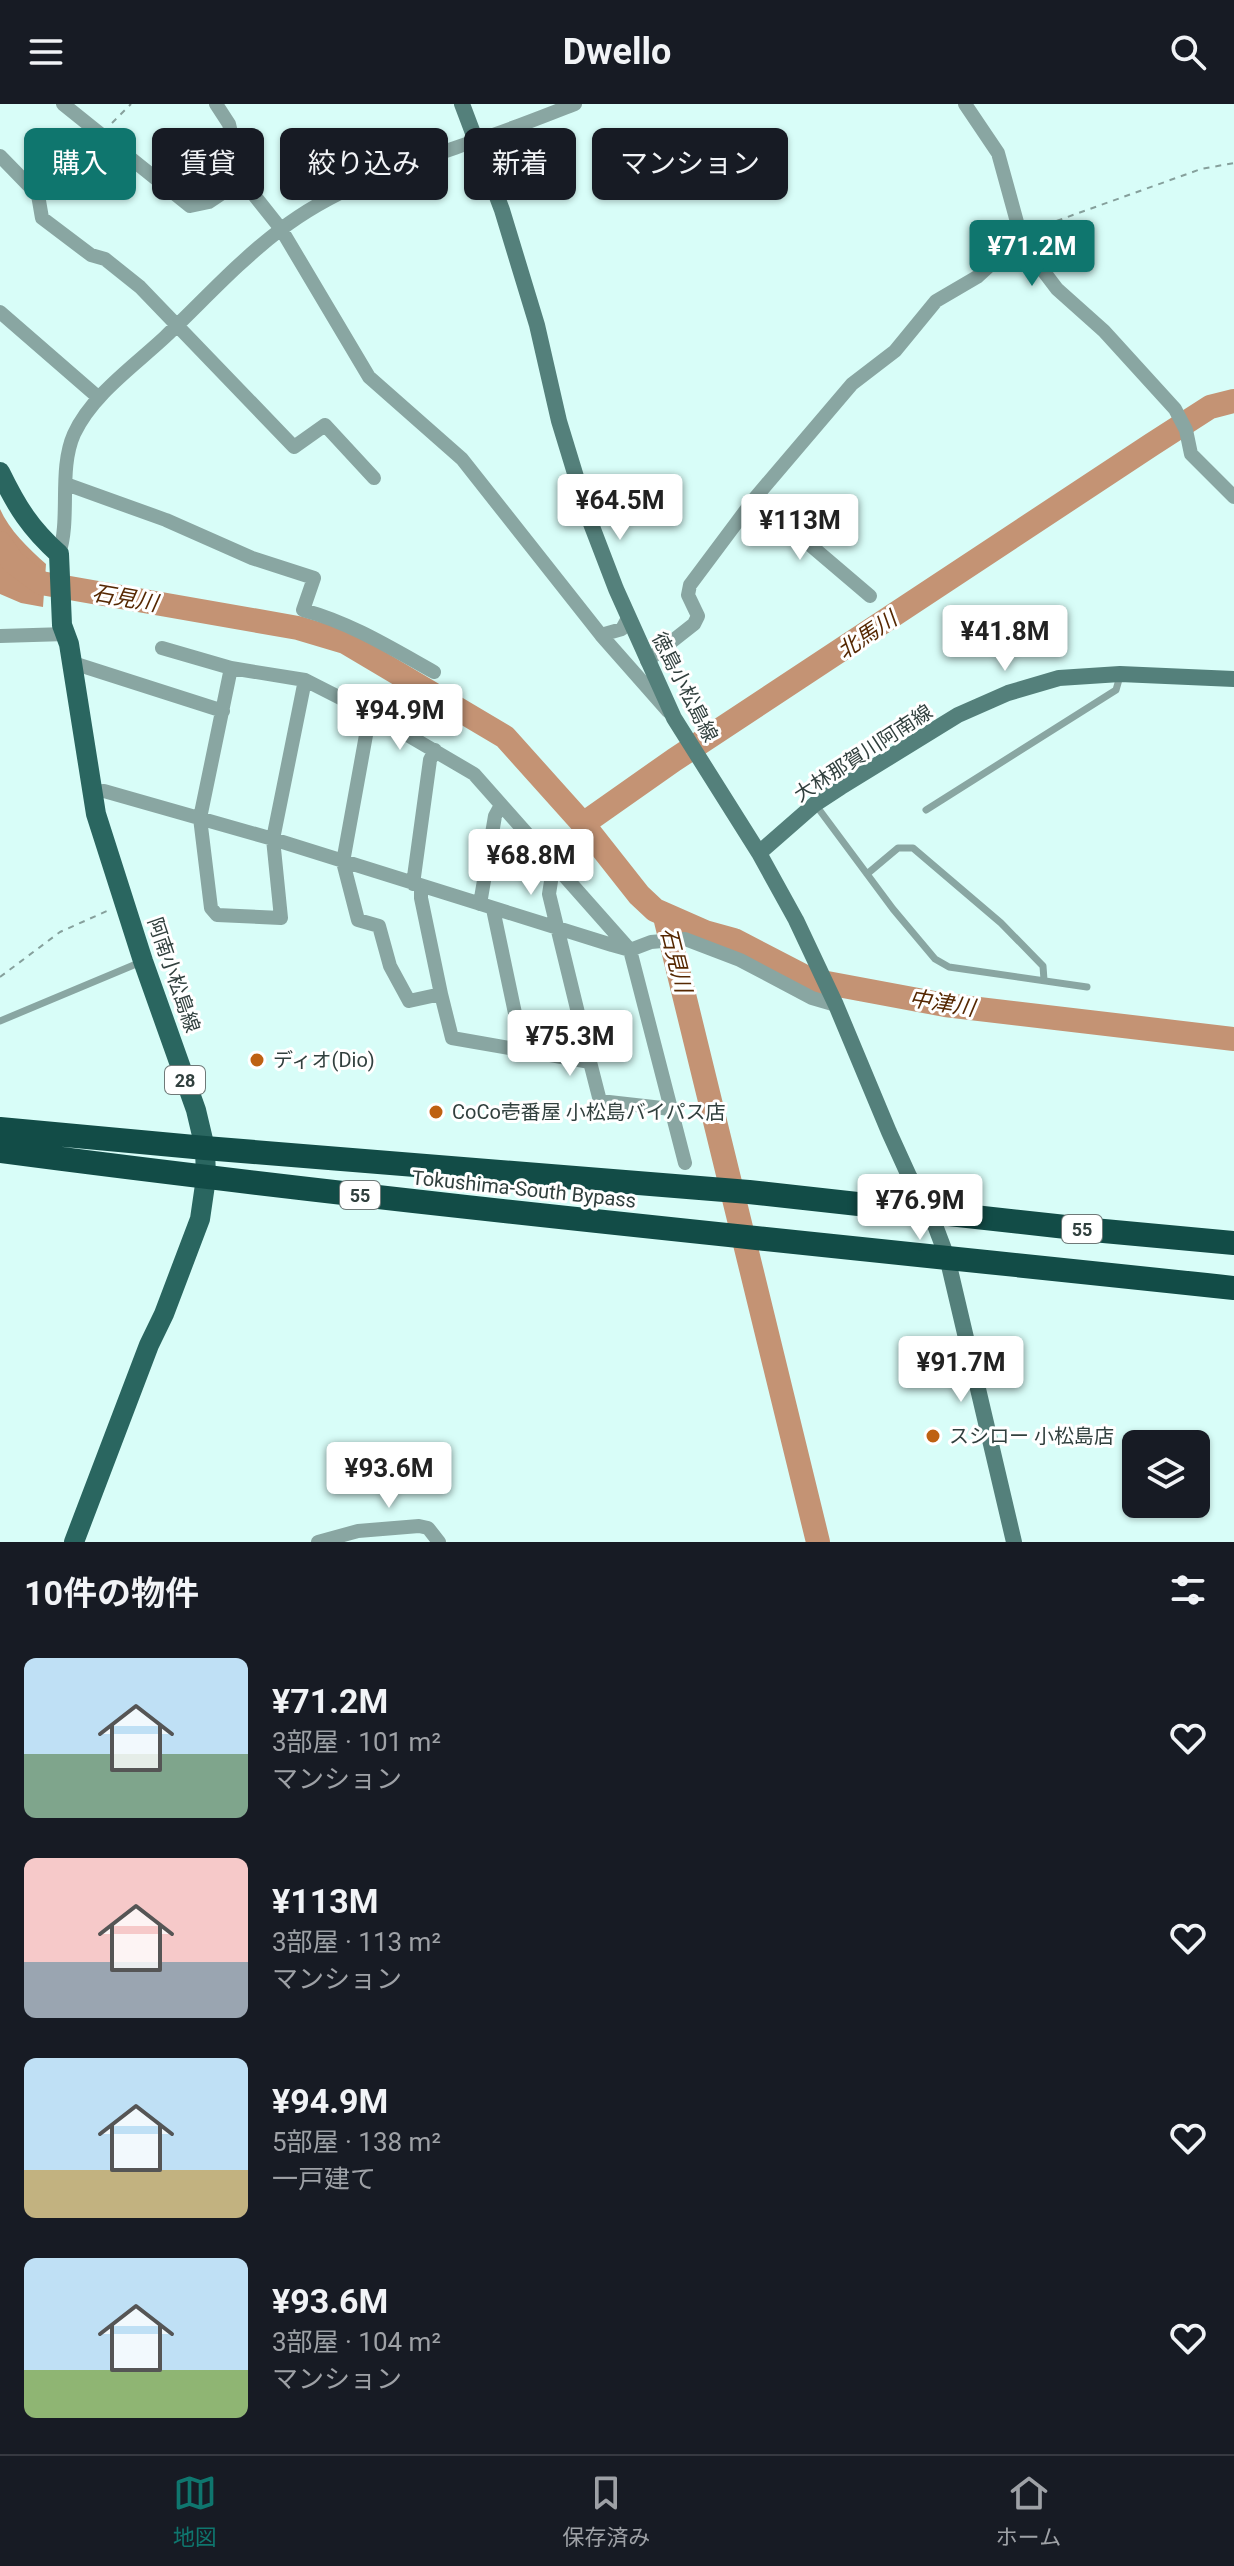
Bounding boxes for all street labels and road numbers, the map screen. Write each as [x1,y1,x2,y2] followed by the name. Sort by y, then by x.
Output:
[647,628,723,746] street label: 徳島小松島線
[789,699,937,807] street label: 大林那賀川阿南線
[143,914,205,1036] street label: 阿南小松島線
[165,1066,205,1094] road number: 28
[411,1165,637,1213] street label: Tokushima-South Bypass
[340,1181,380,1209] road number: 55
[1062,1215,1102,1243] road number: 55

